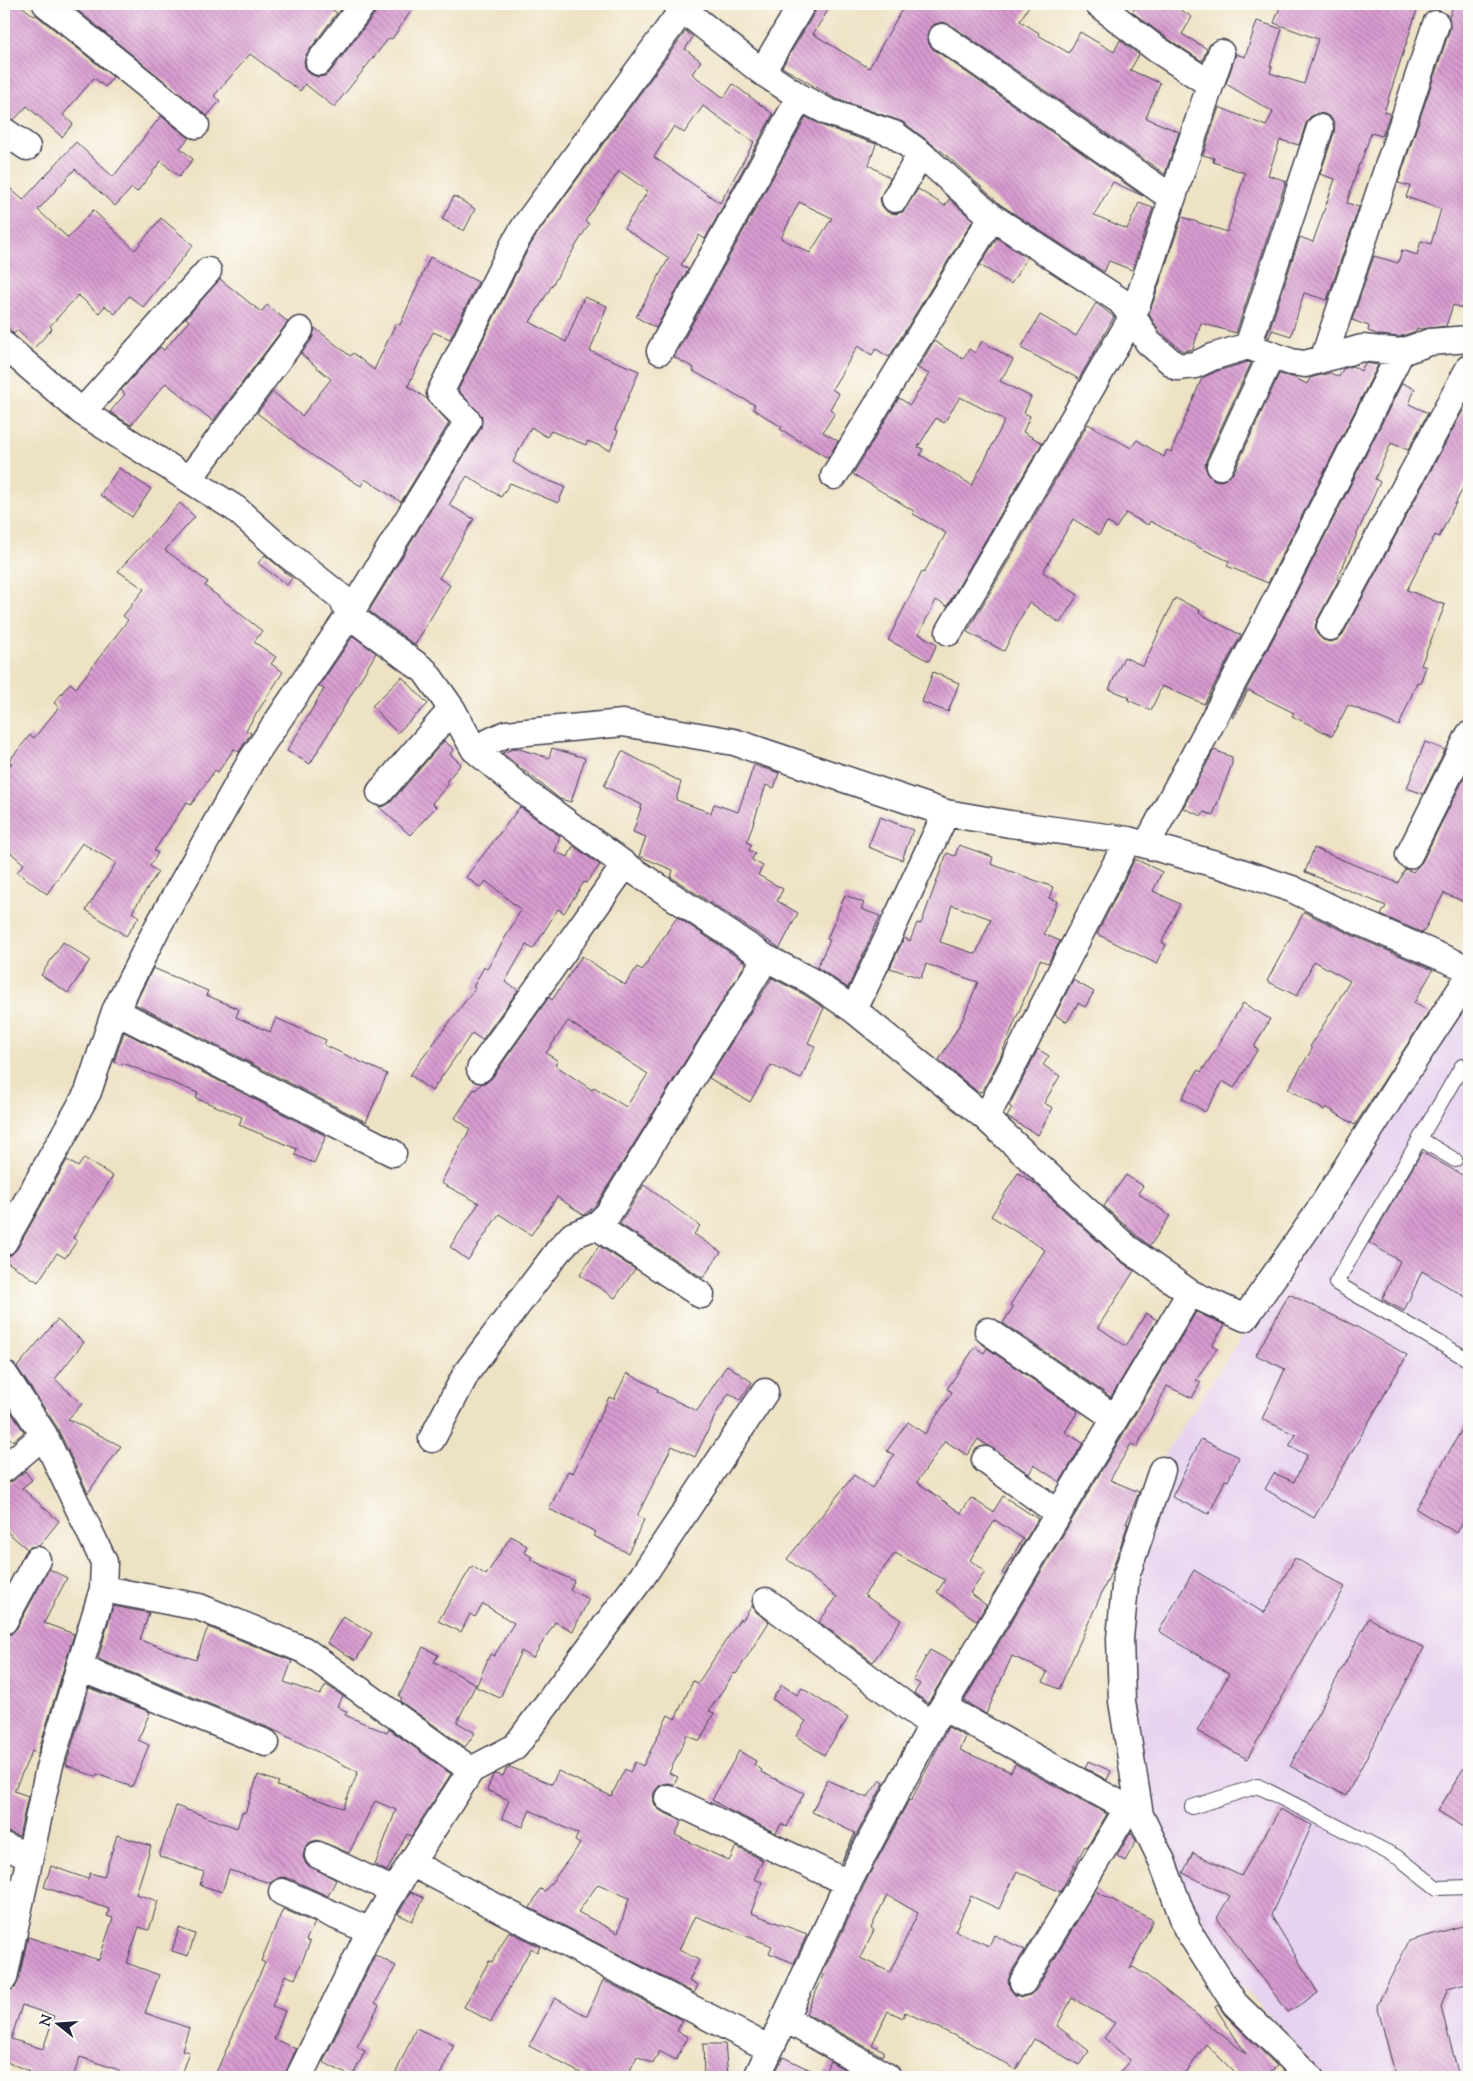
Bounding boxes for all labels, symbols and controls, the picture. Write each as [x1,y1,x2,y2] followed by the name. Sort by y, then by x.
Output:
[32,1998,82,2048] north arrow
[36,2013,59,2029] text: N

